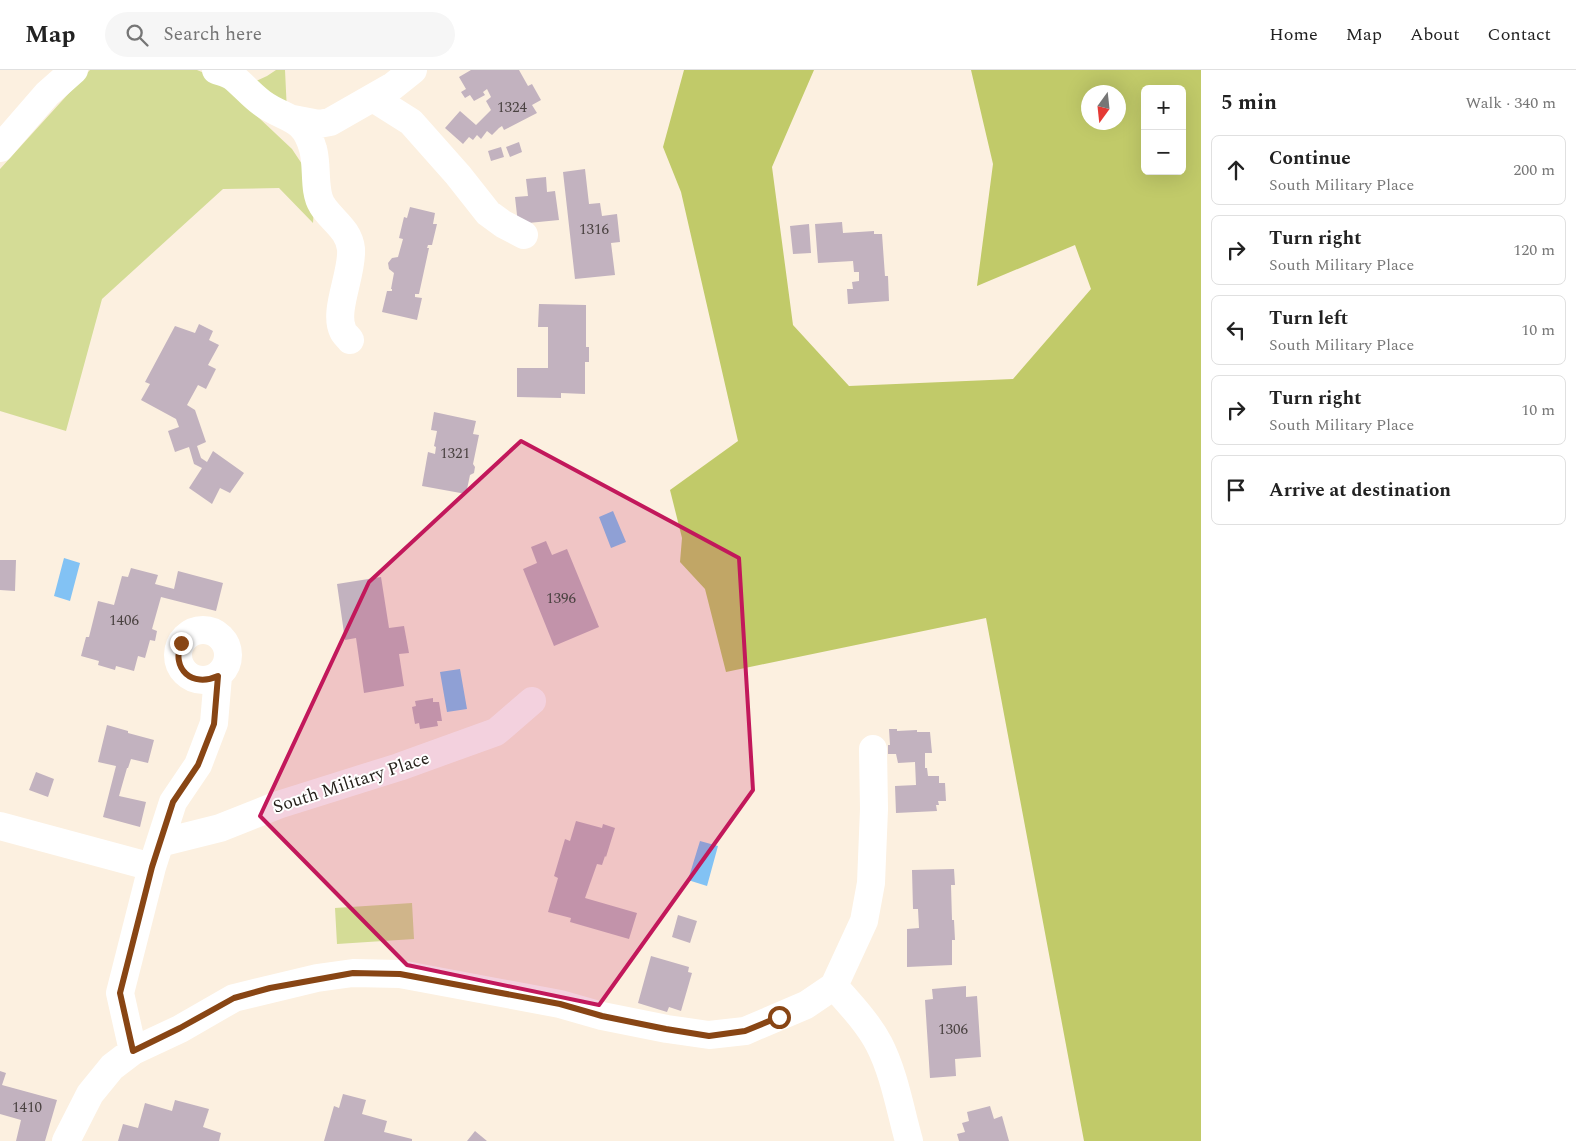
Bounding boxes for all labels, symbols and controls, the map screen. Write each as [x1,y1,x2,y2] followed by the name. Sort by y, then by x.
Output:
[105,12,455,57] search box
[25,17,75,53] text: Map
[163,20,262,49] text: Search here
[123,21,151,49] icon: search
[1269,21,1318,48] text: Home
[1346,21,1382,48] text: Map
[1410,21,1460,48] text: About
[1488,21,1551,48] text: Contact
[1081,85,1126,130] north arrow
[1141,85,1186,175] map controls
[1141,85,1186,130] button: +
[1221,87,1277,119] text: 5 min
[1465,91,1556,115] text: Walk · 340 m
[497,96,527,119] house number: 1324
[1141,130,1186,175] button: −
[1269,144,1351,173] text: Continue
[1222,156,1250,184] icon: ahead
[1513,158,1555,182] text: 200 m
[1269,173,1414,197] text: South Military Place
[579,218,609,241] house number: 1316
[1269,224,1362,253] text: Turn right
[1222,236,1250,264] icon: right
[1513,238,1555,262] text: 120 m
[1269,253,1414,277] text: South Military Place
[1269,304,1348,333] text: Turn left
[1222,316,1250,344] icon: left
[1521,318,1555,342] text: 10 m
[1269,333,1414,357] text: South Military Place
[1269,384,1362,413] text: Turn right
[1222,396,1250,424] icon: right
[1521,398,1555,422] text: 10 m
[1269,413,1414,437] text: South Military Place
[440,442,470,465] house number: 1321
[1222,476,1250,504] icon: arrive
[1269,476,1451,505] text: Arrive at destination
[546,587,576,610] house number: 1396
[109,609,139,632] house number: 1406
[170,632,193,655] route end
[269,744,433,821] street label: South Military Place
[768,1006,791,1029] route start
[938,1018,968,1041] house number: 1306
[12,1096,42,1119] house number: 1410

